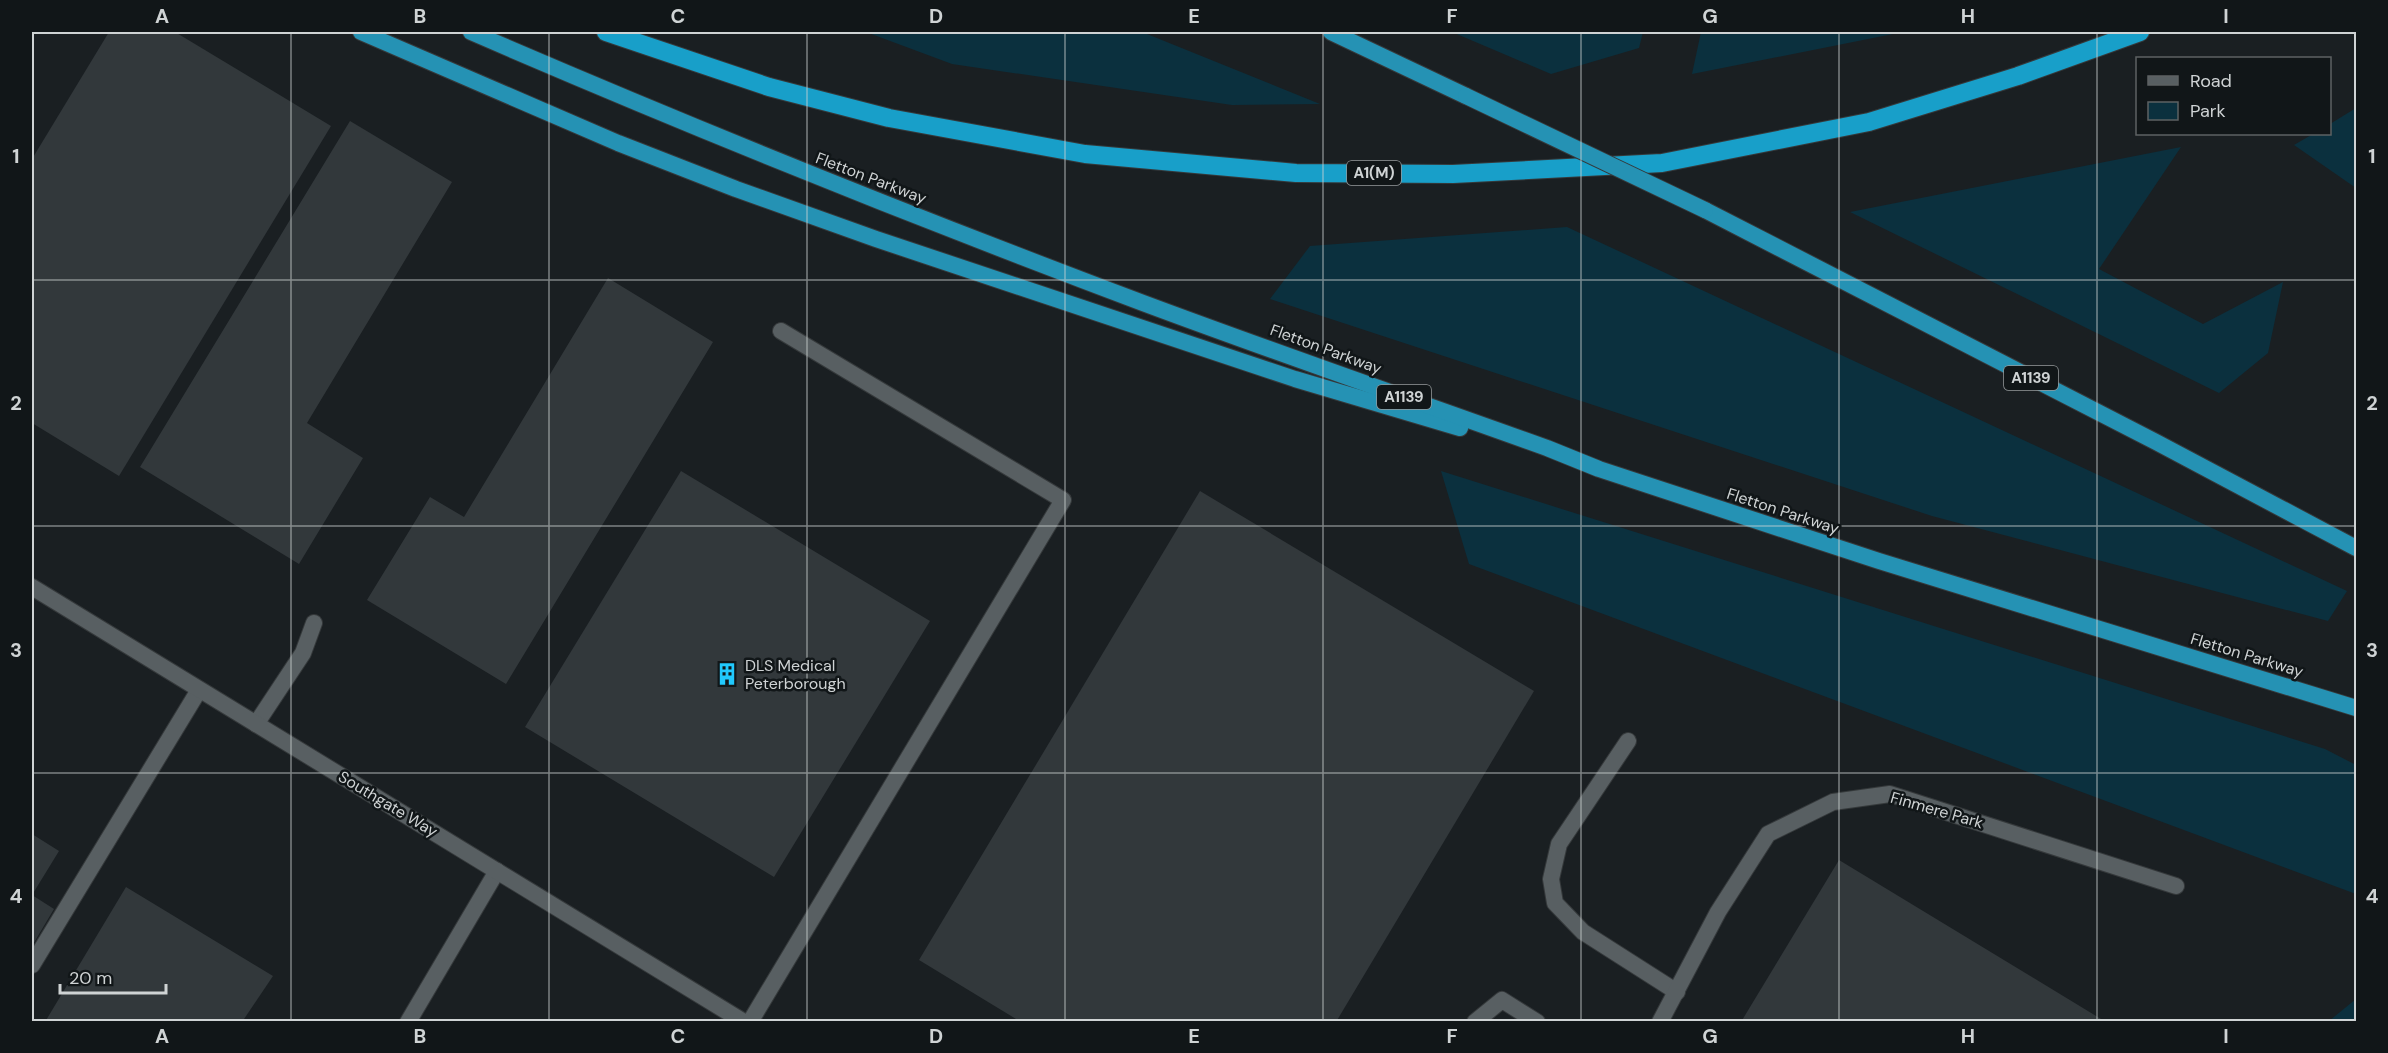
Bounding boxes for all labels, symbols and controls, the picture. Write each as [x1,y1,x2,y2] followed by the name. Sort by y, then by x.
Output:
[155,3,169,29] text: A
[414,3,426,29] text: B
[671,3,685,29] text: C
[929,3,943,29] text: D
[1188,3,1200,29] text: E
[1446,3,1458,29] text: F
[1702,3,1718,29] text: G
[1961,3,1975,29] text: H
[2223,3,2229,29] text: I
[2136,57,2331,135] legend
[2190,69,2232,93] text: Road
[2190,99,2226,123] text: Park
[12,143,20,169] text: 1
[2368,143,2376,169] text: 1
[813,147,930,209] street label: Fletton Parkway
[1347,161,1401,185] road number: A1(M)
[1267,319,1385,379] street label: Fletton Parkway
[2004,366,2058,390] road number: A1139
[1377,385,1431,409] road number: A1139
[10,390,22,416] text: 2
[2366,390,2378,416] text: 2
[1724,483,1842,539] street label: Fletton Parkway
[2188,628,2306,682] street label: Fletton Parkway
[10,637,22,663] text: 3
[2366,637,2378,663] text: 3
[745,655,846,694] place label: DLS Medical Peterborough
[714,661,740,687] building icon: DLS Medical Peterborough
[334,766,442,842] street label: Southgate Way
[1888,787,1986,833] street label: Finmere Park
[10,883,23,909] text: 4
[2366,883,2379,909] text: 4
[60,957,166,995] scale bar
[69,966,112,990] text: 20 m
[155,1023,169,1049] text: A
[414,1023,426,1049] text: B
[671,1023,685,1049] text: C
[929,1023,943,1049] text: D
[1188,1023,1200,1049] text: E
[1446,1023,1458,1049] text: F
[1702,1023,1718,1049] text: G
[1961,1023,1975,1049] text: H
[2223,1023,2229,1049] text: I

